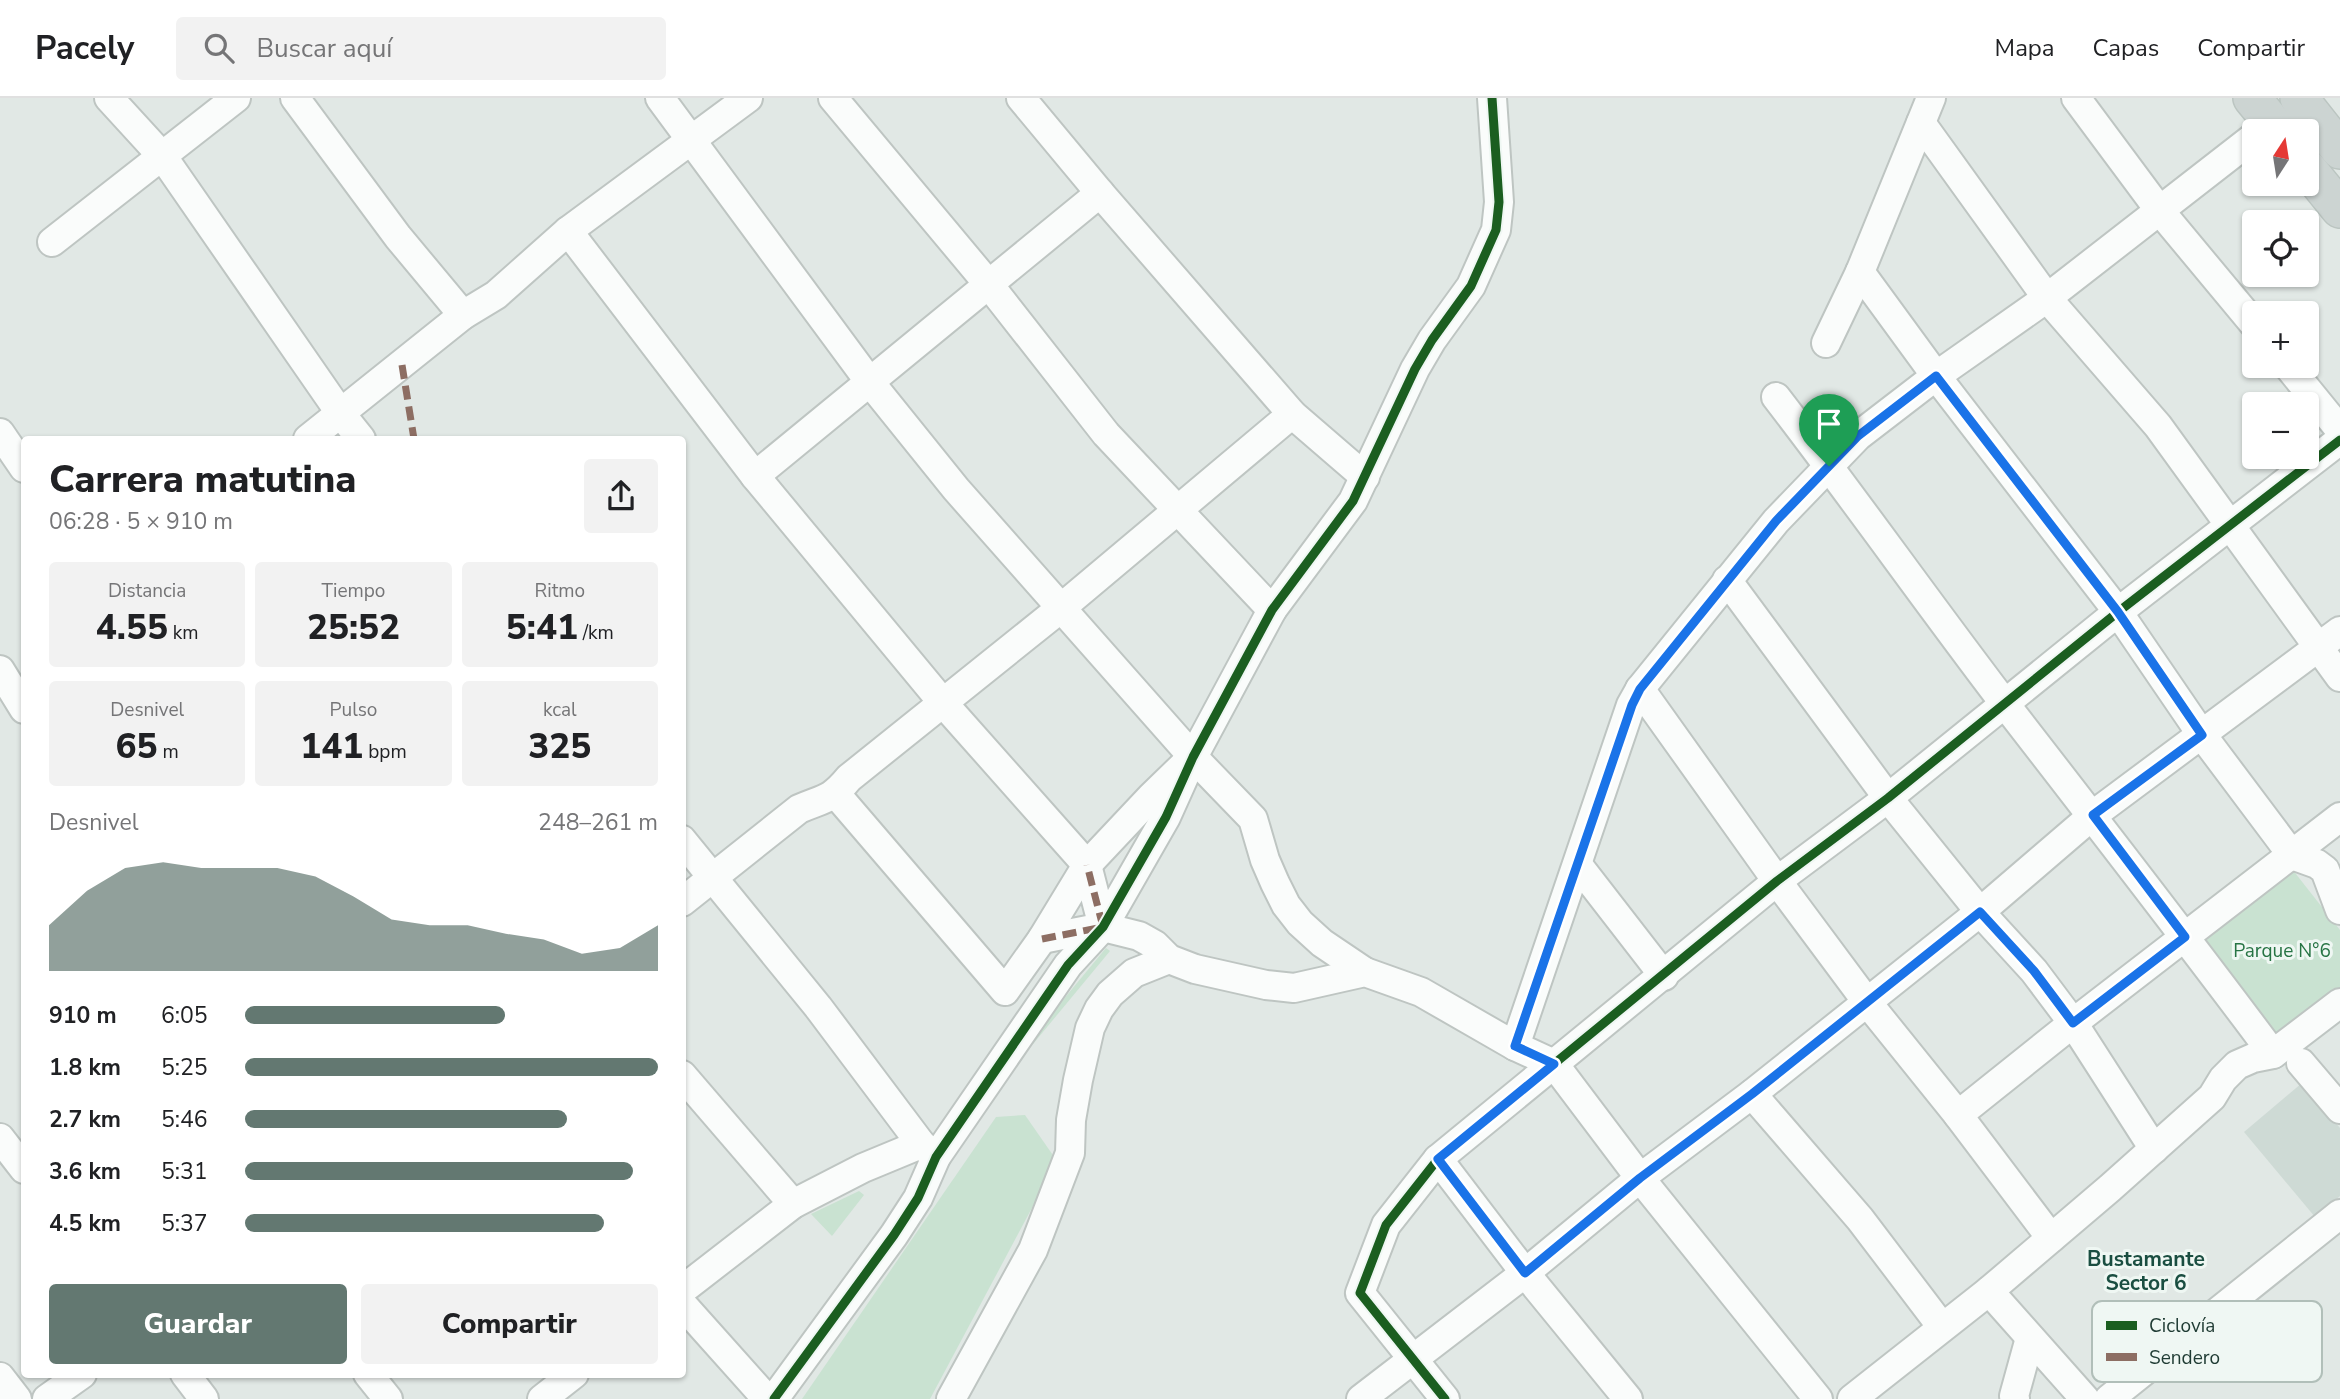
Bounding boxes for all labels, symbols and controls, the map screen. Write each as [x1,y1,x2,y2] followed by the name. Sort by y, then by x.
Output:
[176,17,666,80] search box
[35,26,134,71] text: Pacely
[200,29,238,67] icon: search
[256,31,392,66] text: Buscar aquí
[1995,32,2055,64] text: Mapa
[2093,32,2159,64] text: Capas
[2197,32,2305,64] text: Compartir
[2242,119,2319,196] north arrow
[2242,119,2319,469] map controls
[2242,210,2319,287] button: locate
[2242,301,2319,378] button: +
[2242,392,2319,469] button: −
[1799,394,1859,466] pin
[1810,405,1848,443] icon: arrive
[49,454,357,505] text: Carrera matutina
[584,459,658,533] button: share
[49,506,233,537] text: 06:28 · 5 × 910 m
[108,578,186,604] text: Distancia
[322,578,385,604] text: Tiempo
[535,578,585,604] text: Ritmo
[96,604,168,651] text: 4.55
[307,604,400,651] text: 25:52
[506,604,578,651] text: 5:41
[168,620,199,646] text: km
[578,620,614,646] text: /km
[110,697,184,723] text: Desnivel
[330,697,377,723] text: Pulso
[543,697,577,723] text: kcal
[116,723,158,770] text: 65
[300,723,363,770] text: 141
[528,723,591,770] text: 325
[158,739,179,765] text: m
[363,739,407,765] text: bpm
[49,807,139,838] text: Desnivel
[538,807,658,838] text: 248–261 m
[2233,938,2331,964] park label: Parque N°6
[49,1000,117,1031] text: 910 m
[161,1000,208,1031] text: 6:05
[49,1052,121,1083] text: 1.8 km
[161,1052,208,1083] text: 5:25
[49,1104,121,1135] text: 2.7 km
[161,1104,208,1135] text: 5:46
[49,1156,121,1187] text: 3.6 km
[161,1156,208,1187] text: 5:31
[49,1208,121,1239] text: 4.5 km
[161,1208,208,1239] text: 5:37
[2087,1245,2205,1297] district label: Bustamante Sector 6
[49,1284,347,1364] button: Guardar
[361,1284,658,1364] button: Compartir
[2092,1301,2322,1382] legend
[2149,1313,2215,1339] text: Ciclovía
[2149,1345,2220,1371] text: Sendero

